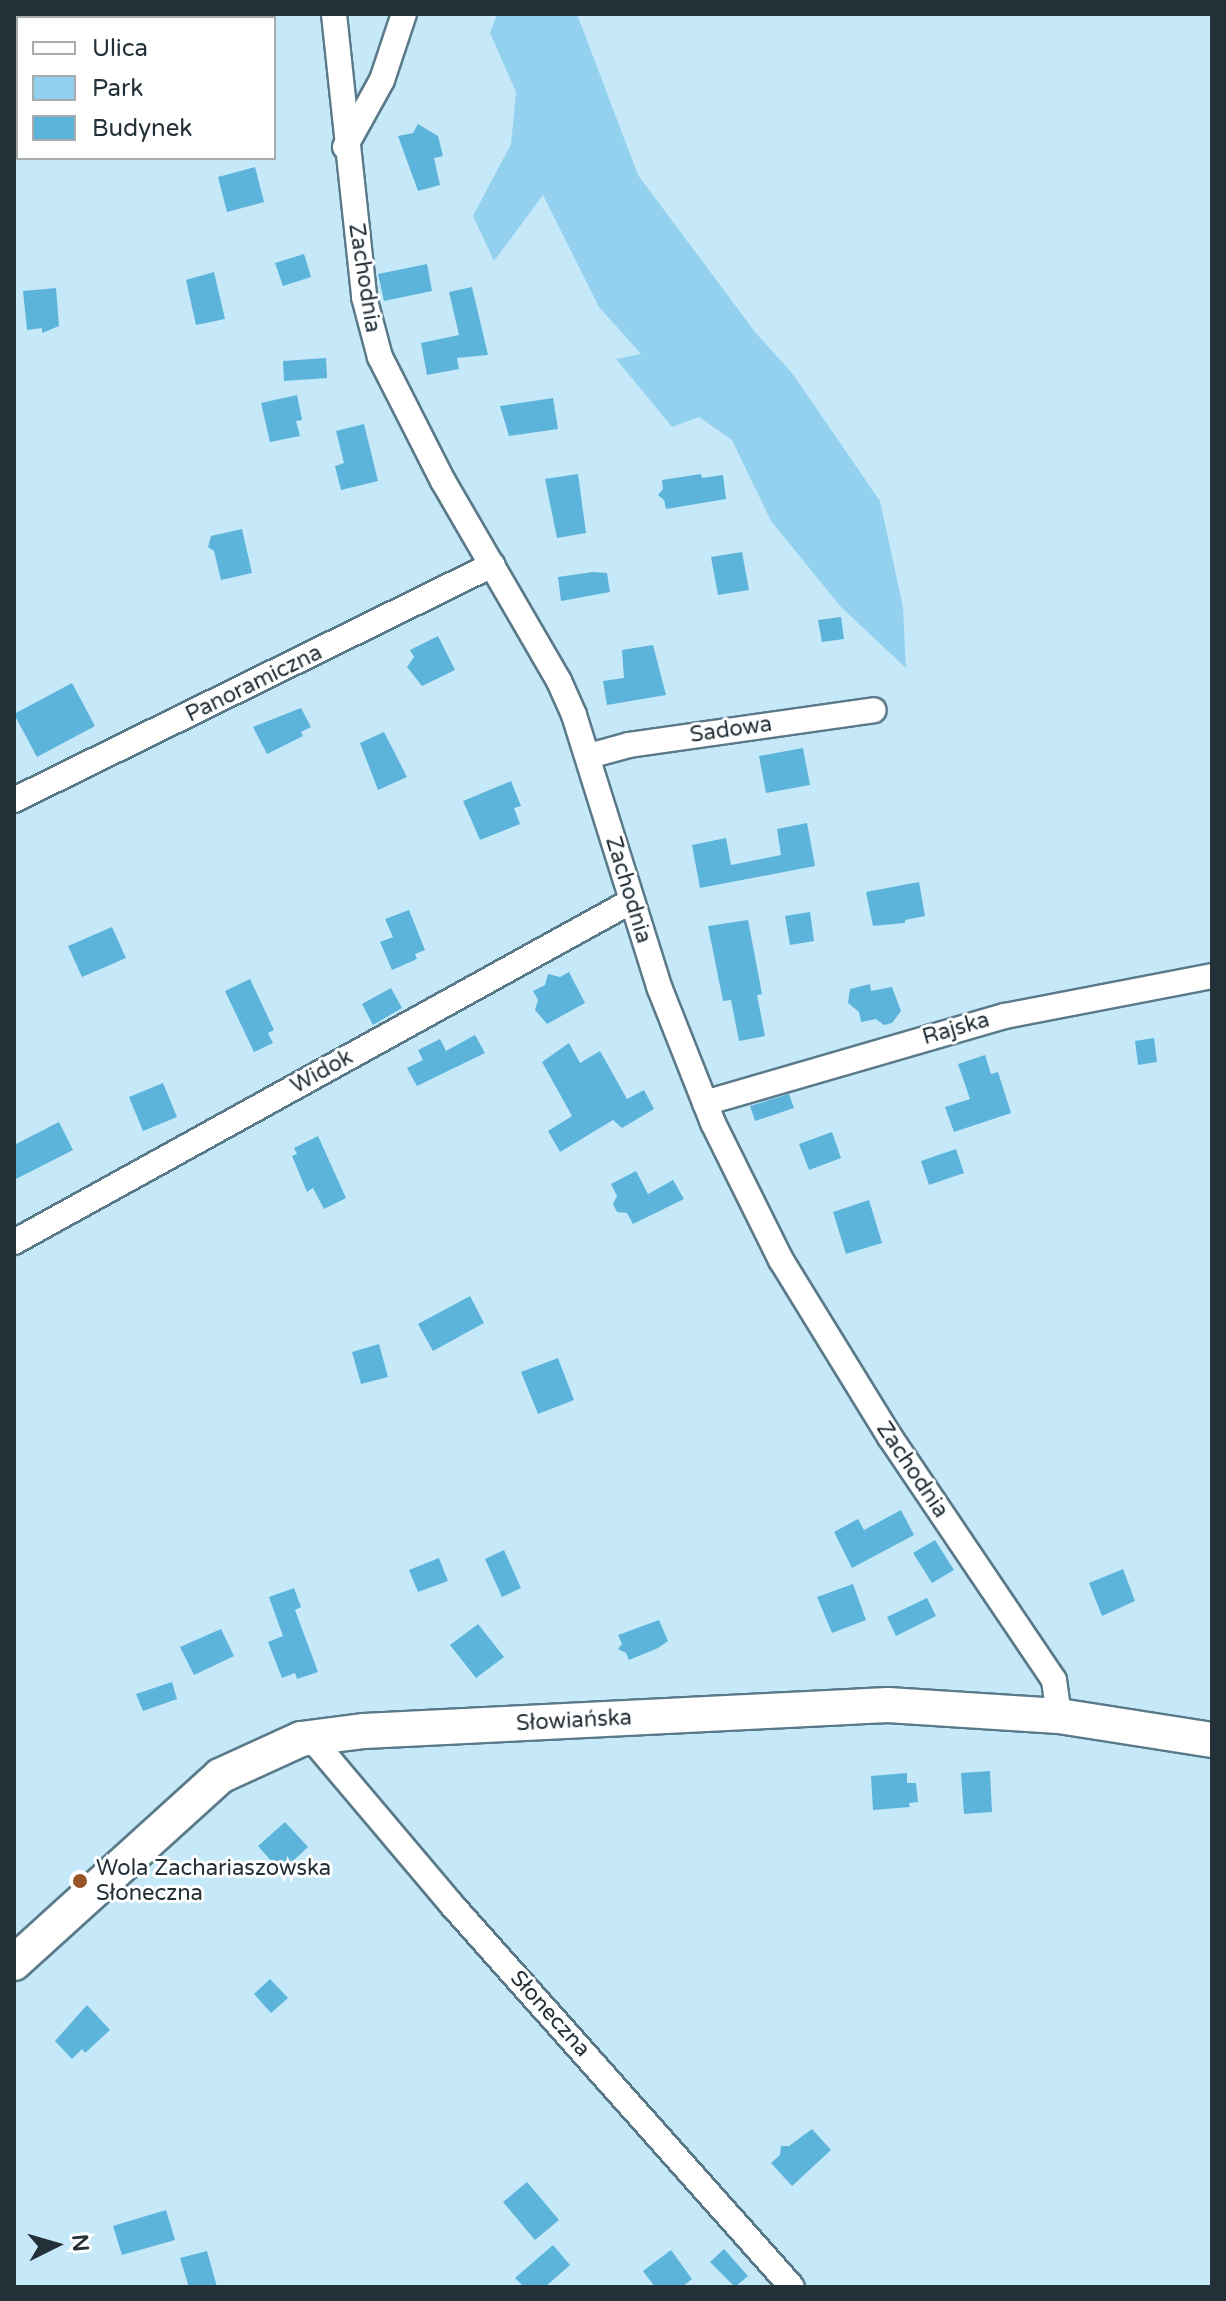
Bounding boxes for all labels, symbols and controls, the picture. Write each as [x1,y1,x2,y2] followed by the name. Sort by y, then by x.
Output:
[16,16,276,160] legend
[92,34,148,63] text: Ulica
[92,74,143,103] text: Park
[92,114,192,143] text: Budynek
[342,222,386,334] street label: Zachodnia
[182,640,326,728] street label: Panoramiczna
[688,711,774,749] street label: Sadowa
[599,834,657,946] street label: Zachodnia
[920,1007,992,1051] street label: Rajska
[286,1044,358,1100] street label: Widok
[870,1417,954,1523] street label: Zachodnia
[515,1705,633,1737] street label: Słowiańska
[96,1855,331,1906] place label: Wola Zachariaszowska Słoneczna
[71,1872,89,1890] marker: Wola Zachariaszowska Słoneczna
[504,1965,596,2063] street label: Słoneczna
[16,2205,96,2285] north arrow
[66,2233,94,2253] text: N

